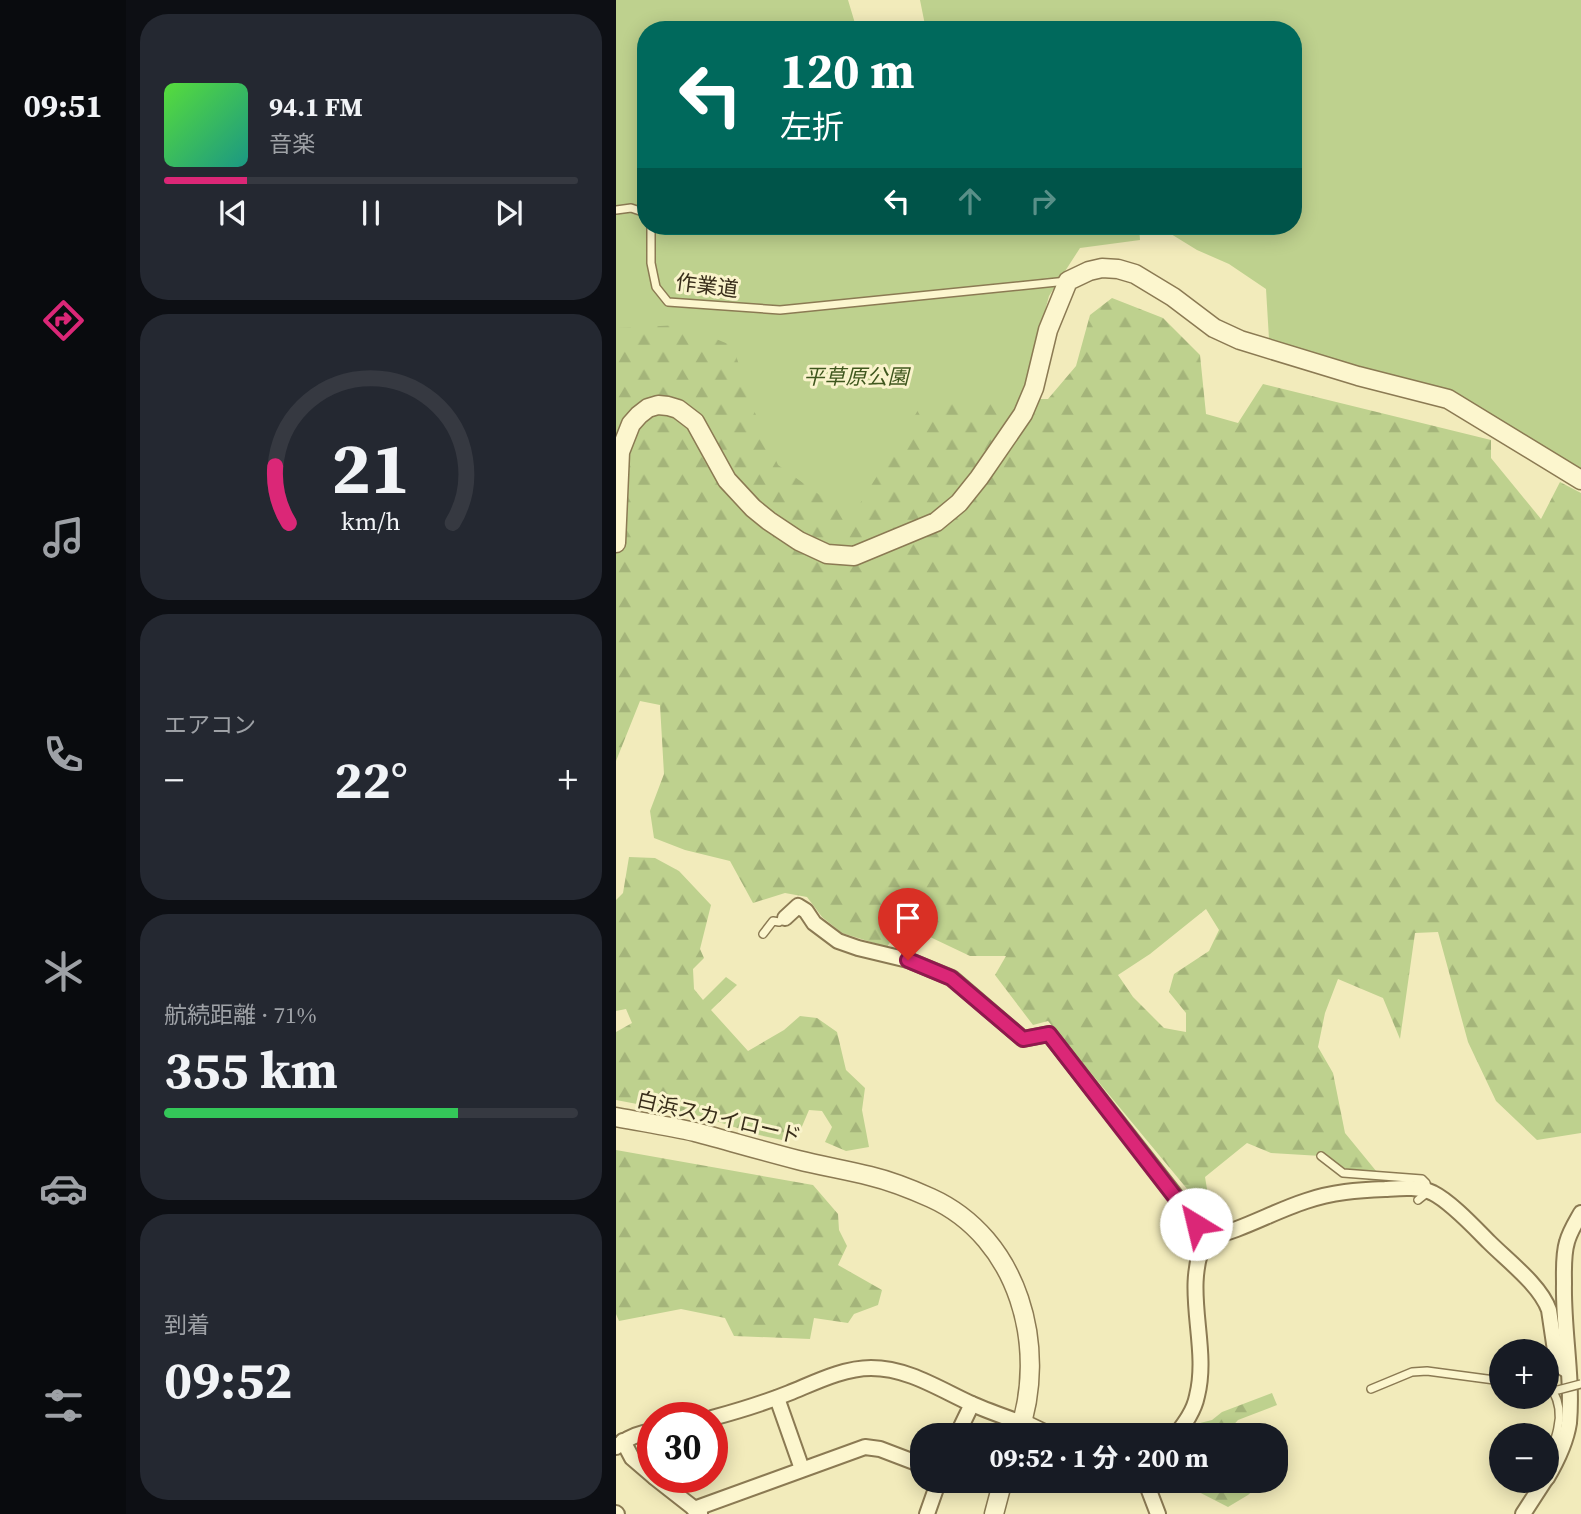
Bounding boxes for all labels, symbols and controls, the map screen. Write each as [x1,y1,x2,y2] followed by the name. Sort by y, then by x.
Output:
[780,37,915,104] text: 120 m
[665,49,756,140] icon: left
[24,84,102,128] text: 09:51
[269,89,363,125] text: 94.1 FM
[780,105,844,149] text: 左折
[269,128,315,160] text: 音楽
[878,182,916,220] icon: left
[951,182,989,220] icon: ahead
[1024,182,1062,220] icon: right
[214,194,252,232] icon: previous
[352,194,390,232] icon: pause
[490,194,528,232] icon: next
[674,267,740,304] street label: 作業道
[39,296,88,345] icon: directions
[804,362,911,391] park label: 平草原公園
[332,418,410,517] text: 21
[341,504,401,538] text: km/h
[39,513,88,562] icon: music
[164,709,256,741] text: エアコン
[39,730,88,779] icon: phone
[334,744,408,815] text: 22°
[164,754,184,806] text: −
[558,754,578,806] text: +
[878,888,938,960] pin
[889,899,927,937] icon: arrive
[39,947,88,996] icon: climate
[164,999,317,1031] text: 航続距離 · 71%
[164,1034,338,1105] text: 355 km
[634,1084,804,1151] street label: 白浜スカイロード
[39,1164,88,1213] icon: car
[1159,1187,1233,1261] position arrow
[164,1309,210,1341] text: 到着
[1489,1339,1559,1493] map controls
[1489,1339,1559,1409] button: +
[164,1344,292,1415] text: 09:52
[39,1381,88,1430] icon: filters
[637,1402,728,1493] speed limit sign: 30
[1489,1423,1559,1493] button: −
[989,1440,1209,1476] text: 09:52 · 1 分 · 200 m

